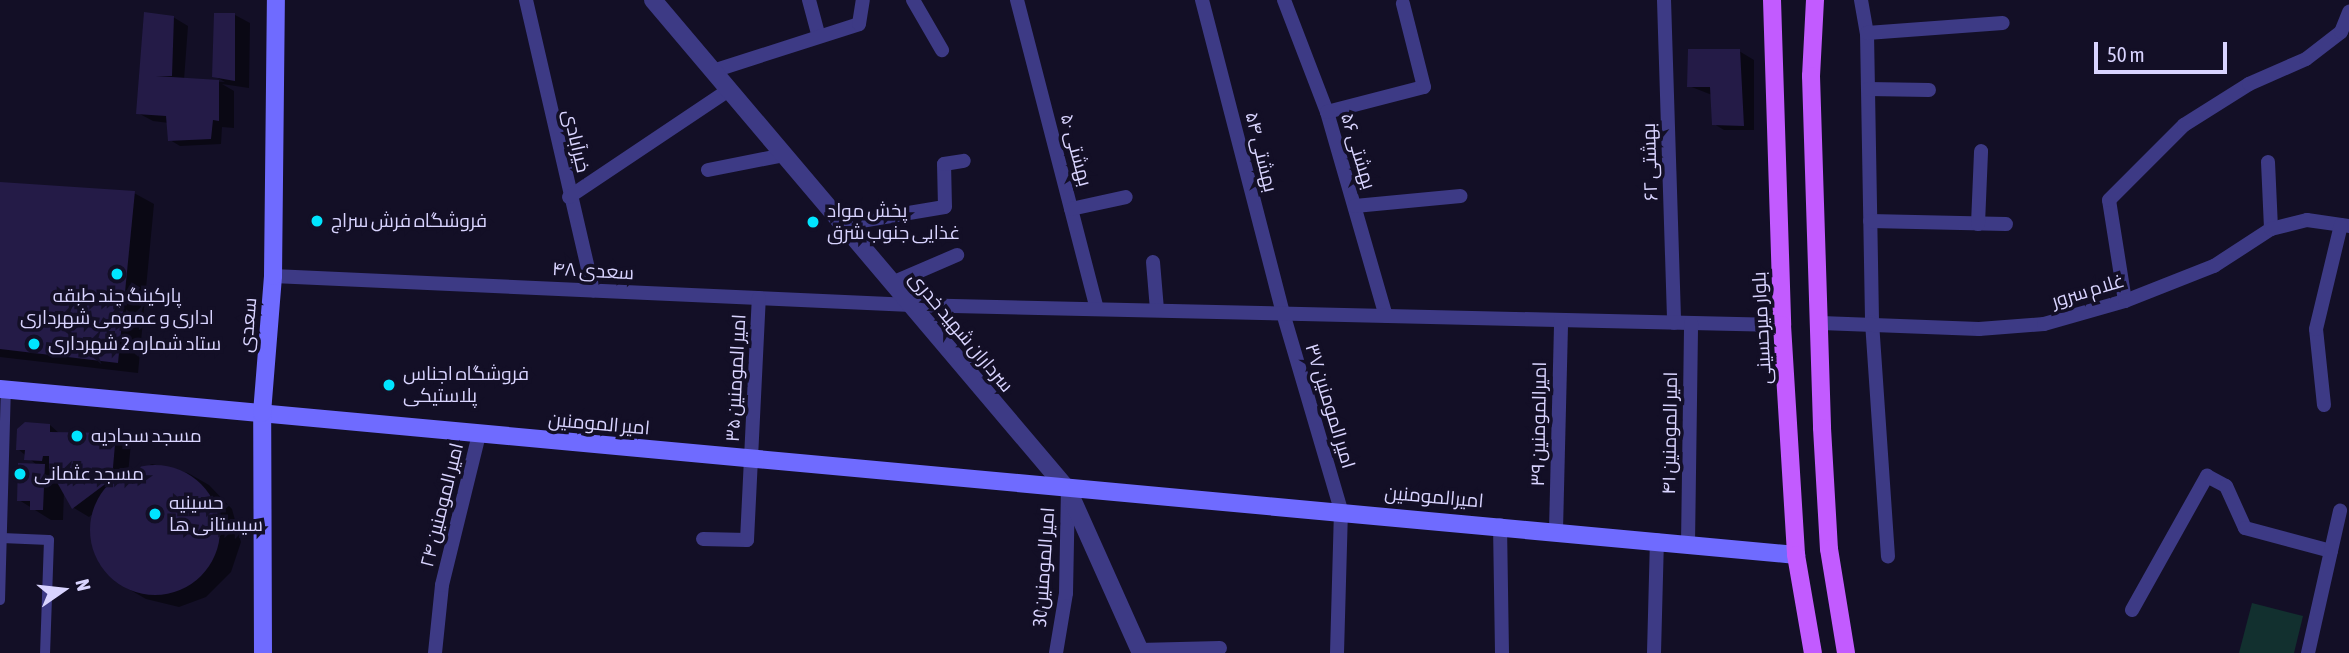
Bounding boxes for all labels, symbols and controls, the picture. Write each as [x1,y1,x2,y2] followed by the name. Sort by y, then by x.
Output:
[2097,28,2230,72] scale bar
[2107,42,2145,66] text: 50 m
[558,107,594,175] street label: خیرآبادی
[1240,109,1282,195] street label: بهشتی ۵۴
[1336,110,1380,192] street label: بهشتی ۵۶
[1055,111,1097,189] street label: بهشتی ۵۰
[1637,123,1663,201] street label: بهشتی ۶۲
[827,200,960,244] place label: پخش مواد غذایی جنوب شرق
[331,210,487,232] place label: فروشگاه فرش سراج
[309,213,325,229] marker: فروشگاه فرش سراج
[805,214,821,230] marker: پخش مواد غذایی جنوب شرق
[551,257,635,285] street label: سعدی ۴۸
[109,266,125,282] marker: پارکینگ چند طبقه اداری و عمومی شهرداری
[904,267,1018,397] street label: سرداران شهید خدری
[2049,269,2127,313] street label: غلام سرور
[1748,271,1776,385] street label: بلوار میرحسینی
[20,285,214,329] place label: پارکینگ چند طبقه اداری و عمومی شهرداری
[234,297,262,353] street label: سعدی
[721,314,751,442] street label: امیر المومنین ۳۵
[48,333,221,355] place label: ستاد شماره 2 شهرداری
[26,336,42,352] marker: ستاد شماره 2 شهرداری
[1300,341,1360,471] street label: امیر المومنین ۳۷
[1527,361,1551,487] street label: امیرالمومنین ۳۹
[403,363,529,407] place label: فروشگاه اجناس پلاستیکی
[1658,371,1682,495] street label: امیر المومنین ۴۱
[381,377,397,393] marker: فروشگاه اجناس پلاستیکی
[547,408,651,440] street label: امیر المومنین
[91,425,202,447] place label: مسجد سجادیه
[69,428,85,444] marker: مسجد سجادیه
[416,441,468,569] street label: امیر المومنین ۲۴
[34,463,144,485] place label: مسجد عثمانی
[12,466,28,482] marker: مسجد عثمانی
[1384,481,1484,513] street label: امیرالمومنین
[169,492,263,536] place label: حسینیه سیستانی ها
[147,506,163,522] marker: حسینیه سیستانی ها
[1028,506,1060,628] street label: امیر المومنین30
[28,555,98,625] north arrow
[71,577,95,593] text: N

